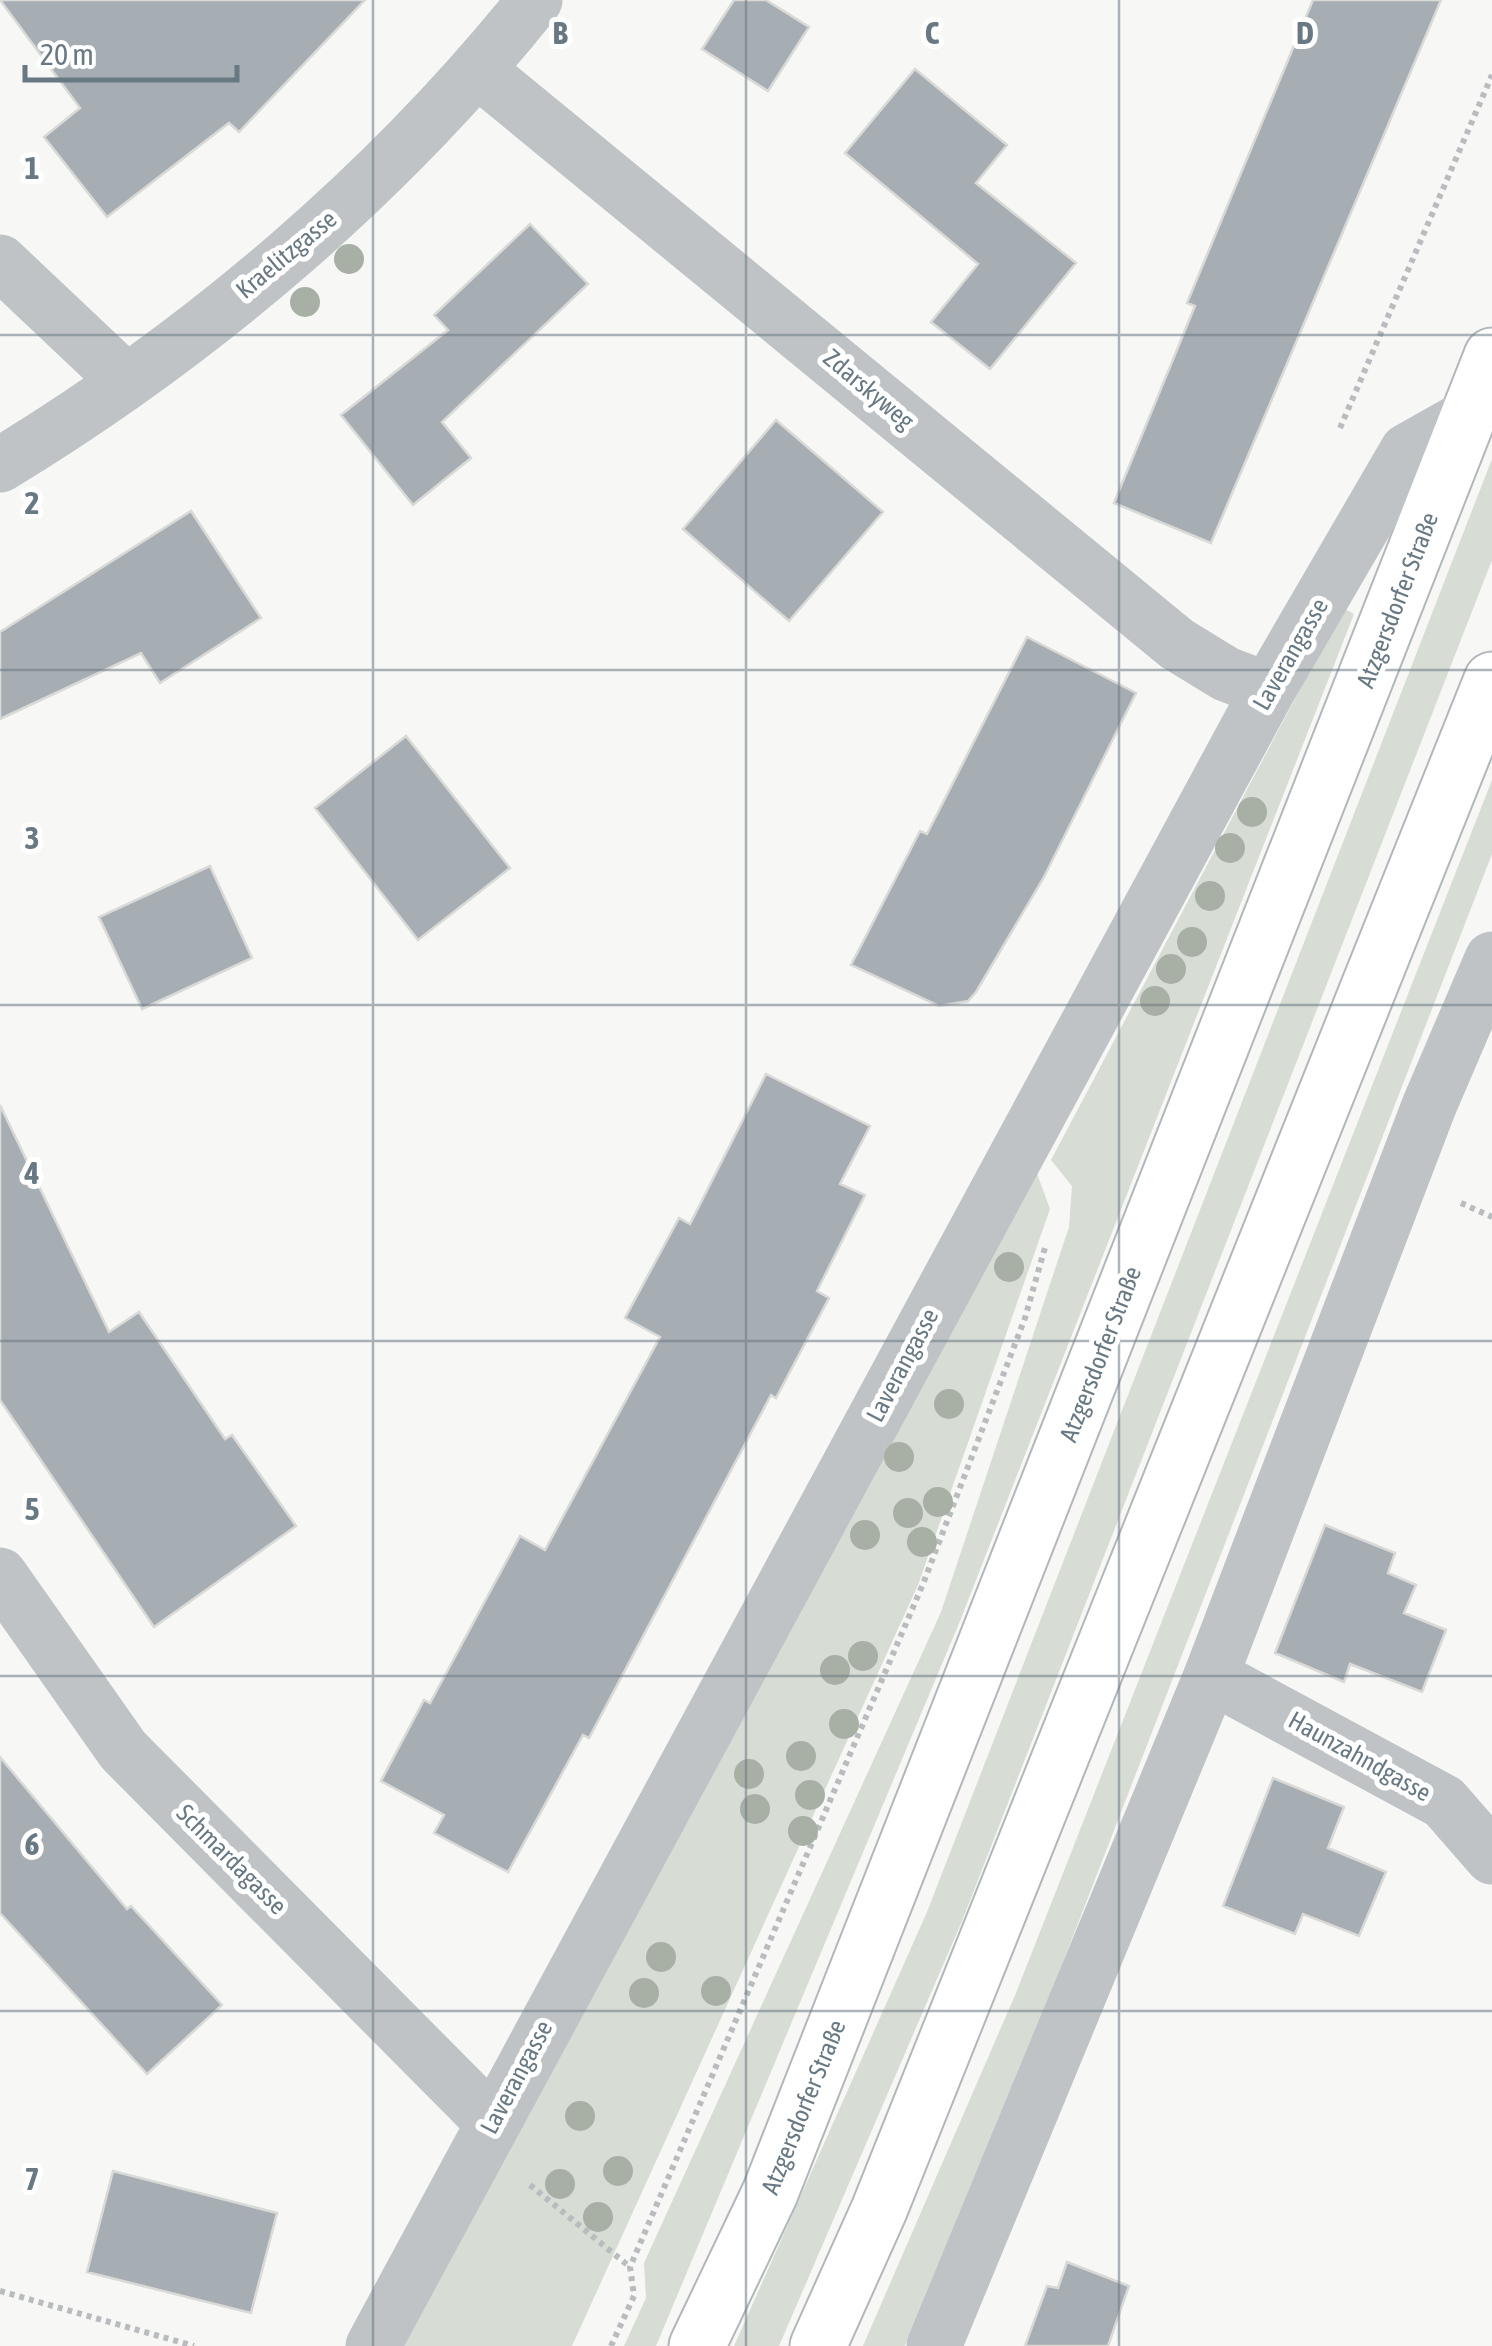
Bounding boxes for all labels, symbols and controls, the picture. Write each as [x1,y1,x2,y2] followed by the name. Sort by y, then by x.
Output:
[552,14,568,51] text: B
[925,14,940,51] text: C
[1296,14,1314,51] text: D
[25,20,238,82] scale bar
[40,37,94,71] text: 20 m
[24,149,40,186] text: 1
[230,204,342,304] street label: Kraelitzgasse
[818,343,920,435] street label: Zdarskyweg
[24,484,40,521] text: 2
[1351,508,1443,692] street label: Atzgersdorfer Straße
[1247,593,1333,715] street label: Laverangasse
[24,819,40,856] text: 3
[23,1154,40,1191] text: 4
[1054,1262,1146,1446] street label: Atzgersdorfer Straße
[860,1304,944,1426] street label: Laverangasse
[24,1490,40,1527] text: 5
[1284,1705,1436,1807] street label: Haunzahndgasse
[171,1798,293,1920] street label: Schmardagasse
[24,1825,40,1862] text: 6
[474,2016,558,2138] street label: Laverangasse
[755,2016,851,2198] street label: Atzgersdorfer Straße
[24,2160,40,2197] text: 7

